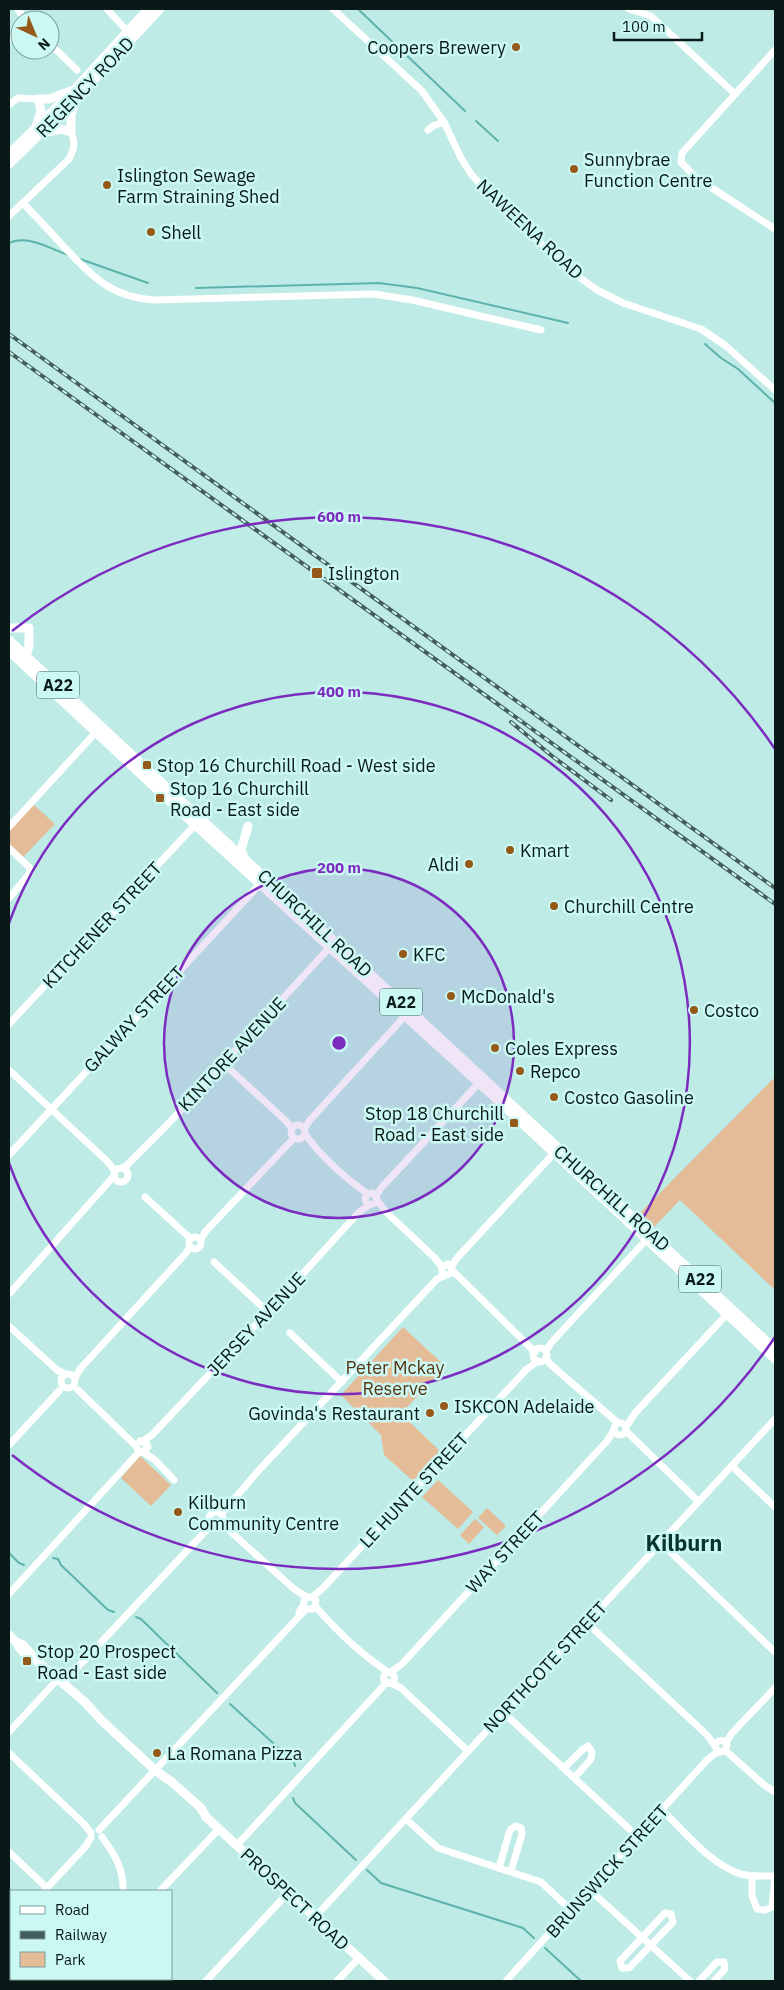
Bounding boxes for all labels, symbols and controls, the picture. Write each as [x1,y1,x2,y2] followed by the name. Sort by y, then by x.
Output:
[10,10,60,60] north arrow
[614,10,702,42] scale bar
[622,17,666,36] text: 100 m
[32,32,138,142] street label: REGENCY ROAD
[367,36,506,59] place label: Coopers Brewery
[510,41,522,53] marker: Coopers Brewery
[584,148,713,192] place label: Sunnybrae Function Centre
[568,163,580,175] marker: Sunnybrae Function Centre
[117,164,280,208] place label: Islington Sewage Farm Straining Shed
[472,174,588,284] street label: NAWEENA ROAD
[101,179,113,191] marker: Islington Sewage Farm Straining Shed
[161,221,201,244] place label: Shell
[145,226,157,238] marker: Shell
[317,507,361,526] text: 600 m
[328,562,400,585] place label: Islington
[310,566,324,580] marker: Islington
[37,672,79,698] road number: A22
[317,682,361,701] text: 400 m
[157,754,436,777] place label: Stop 16 Churchill Road - West side
[141,759,153,771] marker: Stop 16 Churchill Road - West side
[170,777,309,821] place label: Stop 16 Churchill Road - East side
[154,792,166,804] marker: Stop 16 Churchill Road - East side
[520,839,570,862] place label: Kmart
[504,844,516,856] marker: Kmart
[428,853,459,876] place label: Aldi
[37,857,167,993] street label: KITCHENER STREET
[317,858,361,877] text: 200 m
[463,858,475,870] marker: Aldi
[253,864,377,982] street label: CHURCHILL ROAD
[564,895,694,918] place label: Churchill Centre
[548,900,560,912] marker: Churchill Centre
[413,943,445,966] place label: KFC
[397,948,409,960] marker: KFC
[79,961,189,1077] street label: GALWAY STREET
[461,985,555,1008] place label: McDonald's
[380,989,422,1016] road number: A22
[445,990,457,1002] marker: McDonald's
[173,992,291,1116] street label: KINTORE AVENUE
[704,999,759,1022] place label: Costco
[688,1004,700,1016] marker: Costco
[330,1034,348,1052] centre of rings
[505,1037,618,1060] place label: Coles Express
[489,1042,501,1054] marker: Coles Express
[530,1060,581,1083] place label: Repco
[514,1065,526,1077] marker: Repco
[564,1086,694,1109] place label: Costco Gasoline
[548,1091,560,1103] marker: Costco Gasoline
[365,1102,504,1146] place label: Stop 18 Churchill Road - East side
[508,1117,520,1129] marker: Stop 18 Churchill Road - East side
[549,1140,675,1256] street label: CHURCHILL ROAD
[679,1266,721,1292] road number: A22
[202,1267,310,1381] street label: JERSEY AVENUE
[346,1356,445,1400] park label: Peter Mckay Reserve
[454,1395,595,1418] place label: ISKCON Adelaide
[438,1400,450,1412] marker: ISKCON Adelaide
[248,1402,420,1425] place label: Govinda's Restaurant
[424,1407,436,1419] marker: Govinda's Restaurant
[355,1427,473,1553] street label: LE HUNTE STREET
[188,1491,339,1535] place label: Kilburn Community Centre
[172,1506,184,1518] marker: Kilburn Community Centre
[461,1506,549,1598] street label: WAY STREET
[646,1528,722,1557] district label: Kilburn
[478,1597,612,1737] street label: NORTHCOTE STREET
[37,1640,176,1684] place label: Stop 20 Prospect Road - East side
[21,1655,33,1667] marker: Stop 20 Prospect Road - East side
[167,1742,303,1765] place label: La Romana Pizza
[151,1747,163,1759] marker: La Romana Pizza
[541,1799,673,1943] street label: BRUNSWICK STREET
[236,1843,354,1955] street label: PROSPECT ROAD
[10,1890,172,1980] legend
[55,1900,90,1919] text: Road
[55,1925,108,1944] text: Railway
[55,1950,85,1969] text: Park

